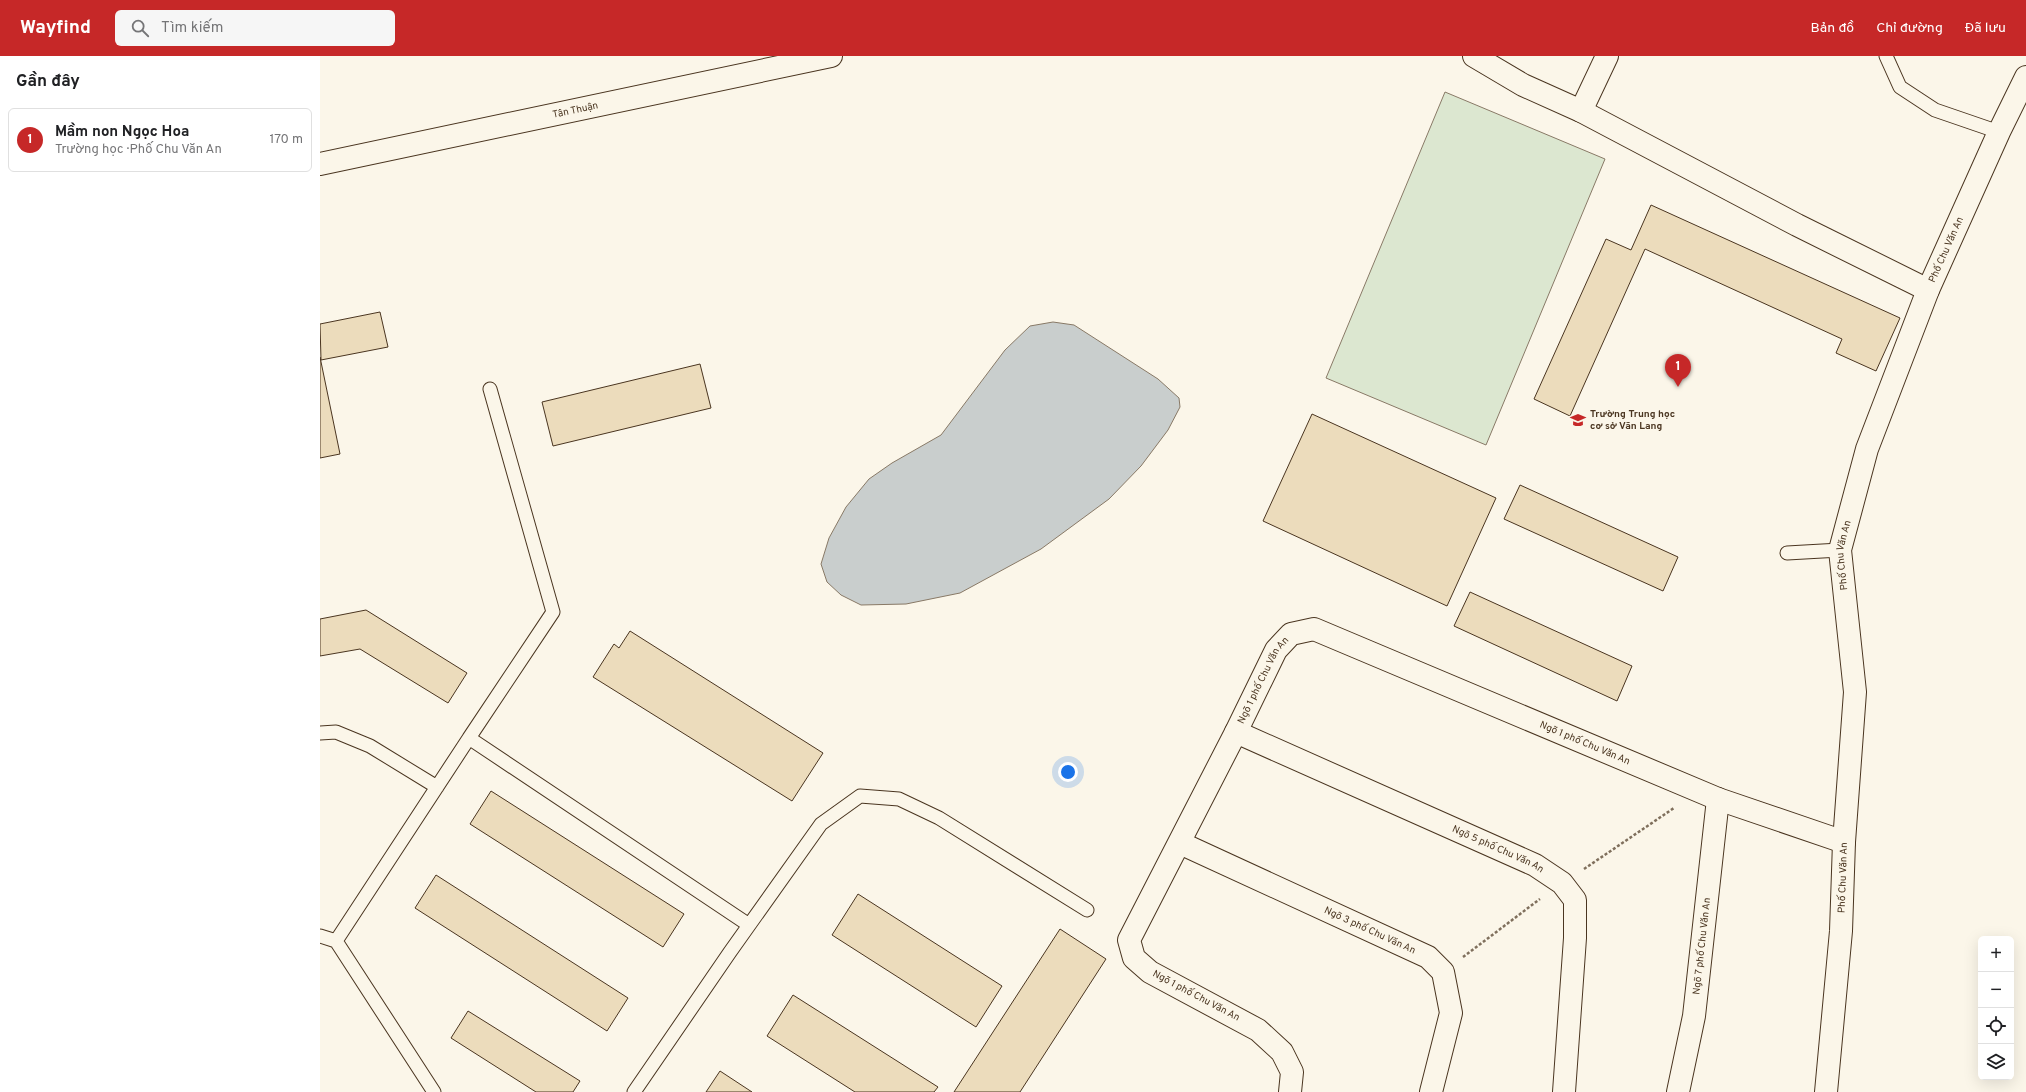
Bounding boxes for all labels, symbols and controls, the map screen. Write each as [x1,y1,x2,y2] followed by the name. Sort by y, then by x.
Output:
[115,10,395,46] search box
[20,16,91,40] text: Wayfind
[129,17,151,39] icon: search
[161,19,223,38] text: Tìm kiếm
[1810,20,1854,37] text: Bản đồ
[1876,20,1943,37] text: Chỉ đường
[1965,20,2006,37] text: Đã lưu
[16,71,80,93] text: Gần đây
[551,99,599,121] street label: Tân Thuận
[55,123,189,142] text: Mầm non Ngọc Hoa
[27,132,33,148] text: 1
[269,132,303,148] text: 170 m
[55,142,222,158] text: Trường học · Phố Chu Văn An
[1926,215,1967,285] street label: Phố Chu Văn An
[1665,354,1691,387] pin: 1
[1590,408,1675,433] place label: Trường Trung học cơ sở Văn Lang
[1569,411,1587,429] school or university icon: Trường Trung học cơ sở Văn Lang
[1834,519,1854,591] street label: Phố Chu Văn An
[1235,634,1292,726] street label: Ngõ 1 phố Chu Văn An
[1538,718,1632,768] street label: Ngõ 1 phố Chu Văn An
[1058,762,1078,782] your location
[1450,822,1547,876] street label: Ngõ 5 phố Chu Văn An
[1835,842,1850,913] street label: Phố Chu Văn An
[1690,897,1714,995] street label: Ngõ 7 phố Chu Văn An
[1322,904,1418,957] street label: Ngõ 3 phố Chu Văn An
[1978,936,2014,1080] map controls
[1978,936,2014,972] button: +
[1150,967,1242,1025] street label: Ngõ 1 phố Chu Văn An
[1978,972,2014,1008] button: −
[1978,1008,2014,1044] button: locate
[1978,1044,2014,1080] button: layers

